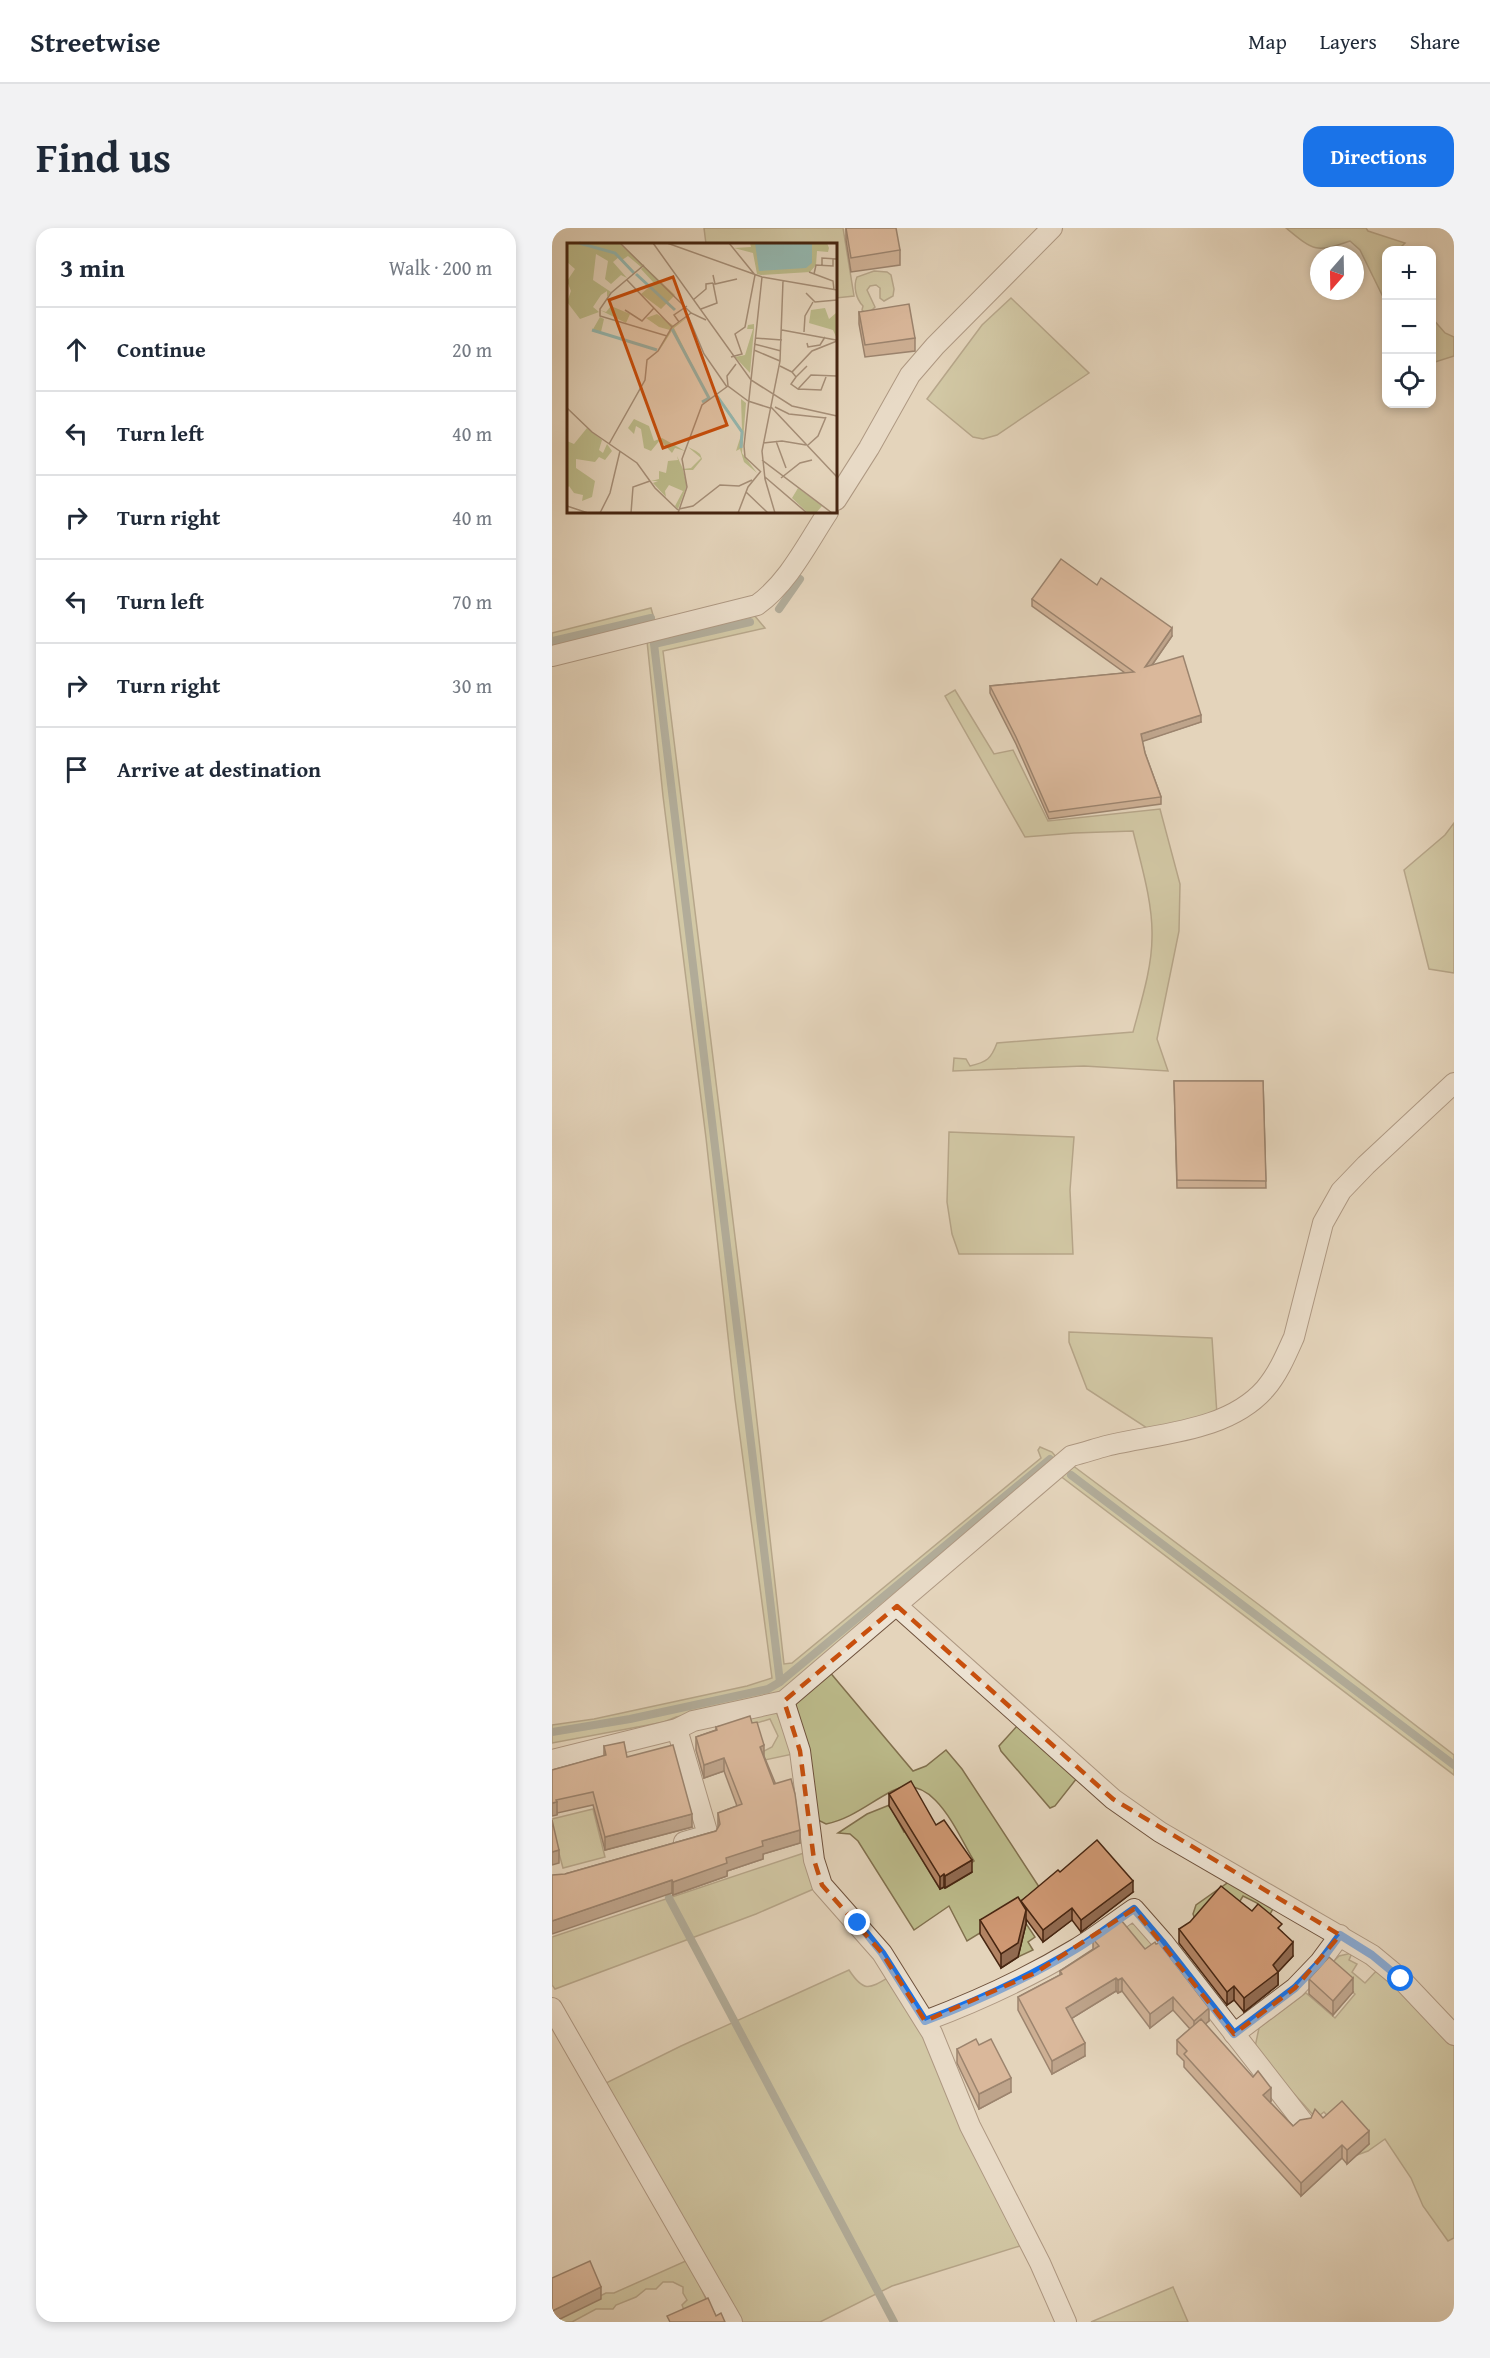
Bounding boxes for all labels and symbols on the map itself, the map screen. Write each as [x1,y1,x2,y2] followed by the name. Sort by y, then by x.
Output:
[567,243,837,513] inset map
[1310,246,1364,300] north arrow
[844,1909,870,1935] route end
[1387,1965,1413,1991] route start

